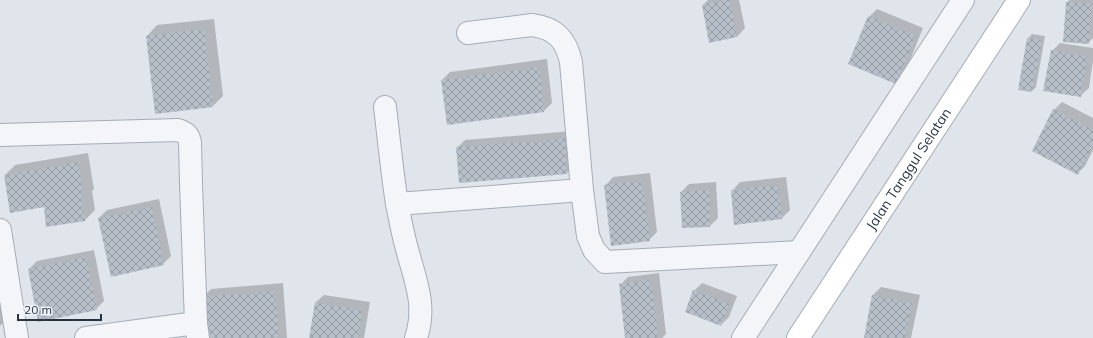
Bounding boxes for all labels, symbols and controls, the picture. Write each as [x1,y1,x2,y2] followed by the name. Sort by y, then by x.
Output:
[862,104,955,233] street label: Jalan Tanggul Selatan
[18,296,101,322] scale bar
[24,302,52,317] text: 20 m

